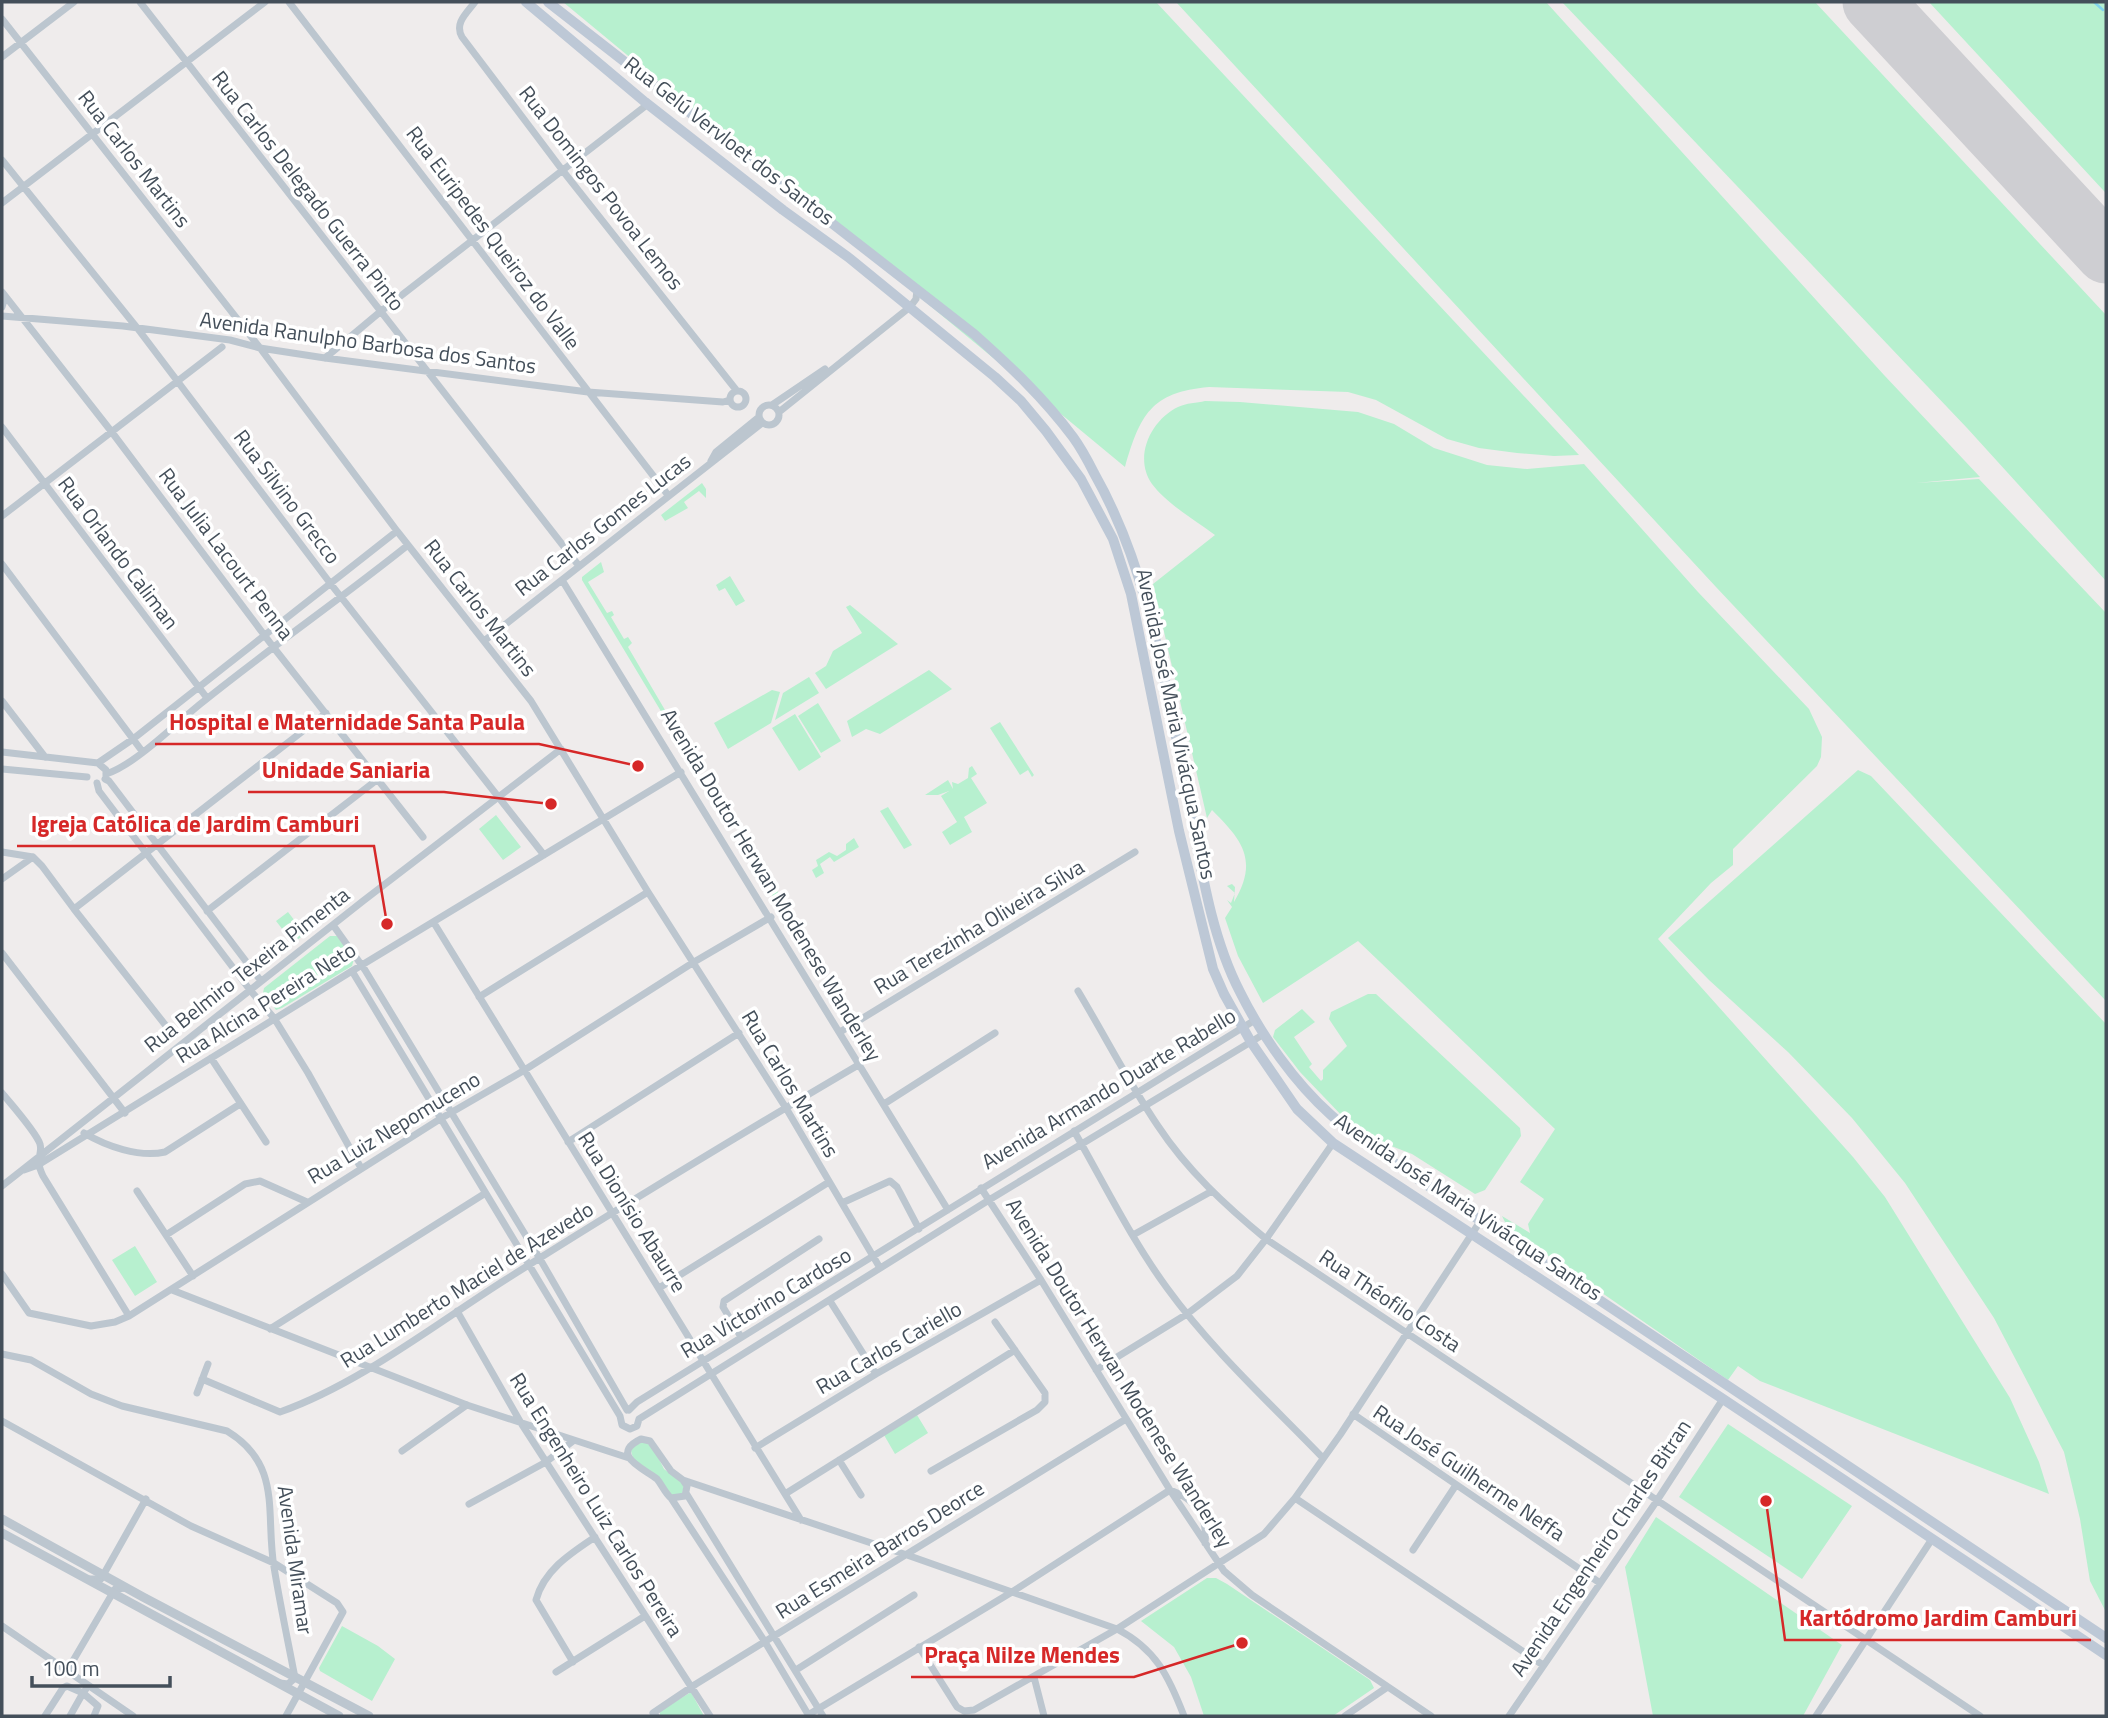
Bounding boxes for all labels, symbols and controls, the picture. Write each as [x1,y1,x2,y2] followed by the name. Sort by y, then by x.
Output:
[618,48,842,233] street label: Rua Gelú Vervloet dos Santos
[205,63,413,317] street label: Rua Carlos Delegado Guerra Pinto
[512,78,692,296] street label: Rua Domingos Povoa Lemos
[71,83,199,234] street label: Rua Carlos Martins
[399,119,589,356] street label: Rua Euripedes Queiroz do Valle
[198,303,538,381] street label: Avenida Ranulpho Barbosa dos Santos
[226,422,349,570] street label: Rua Silvino Grecco
[507,445,697,603] street label: Rua Carlos Gomes Lucas
[151,461,302,647] street label: Rua Julia Lacourt Penna
[50,469,187,636] street label: Rua Orlando Caliman
[417,532,545,683] street label: Rua Carlos Martins
[1128,565,1226,882] street label: Avenida José Maria Vivácqua Santos
[155,700,539,744] callout: Hospital e Maternidade Santa Paula
[653,702,890,1067] street label: Avenida Doutor Herwan Modenese Wanderley
[169,704,525,739] text: Hospital e Maternidade Santa Paula
[248,748,444,792] callout: Unidade Saniaria
[262,752,430,787] text: Unidade Saniaria
[17,802,374,846] callout: Igreja Católica de Jardim Camburi
[31,806,359,841] text: Igreja Católica de Jardim Camburi
[867,850,1090,1002] street label: Rua Terezinha Oliveira Silva
[137,878,356,1060] street label: Rua Belmiro Texeira Pimenta
[169,934,362,1071] street label: Rua Alcina Pereira Neto
[975,999,1242,1177] street label: Avenida Armando Duarte Rabello
[734,1004,848,1163] street label: Rua Carlos Martins
[301,1063,486,1191] street label: Rua Luiz Nepomuceno
[1328,1104,1609,1308] street label: Avenida José Maria Vivácqua Santos
[570,1125,695,1298] street label: Rua Dionísio Abaurre
[998,1191,1241,1553] street label: Avenida Doutor Herwan Modenese Wanderley
[334,1193,599,1375] street label: Rua Lumberto Maciel de Azevedo
[674,1238,857,1366] street label: Rua Victorino Cardoso
[1313,1241,1468,1360] street label: Rua Théofilo Costa
[810,1292,967,1402] street label: Rua Carlos Cariello
[502,1366,692,1643] street label: Rua Engenheiro Luiz Carlos Pereira
[1367,1396,1572,1549] street label: Rua José Guilherme Neffa
[1502,1413,1698,1682] street label: Avenida Engenheiro Charles Bitran
[769,1472,990,1627] street label: Rua Esmeira Barros Deorce
[270,1483,322,1636] street label: Avenida Miramar
[1785,1596,2091,1640] callout: Kartódromo Jardim Camburi
[1799,1600,2077,1635] text: Kartódromo Jardim Camburi
[911,1633,1134,1677] callout: Praça Nilze Mendes
[924,1637,1120,1672] text: Praça Nilze Mendes
[32,1644,170,1688] scale bar
[42,1652,99,1684] text: 100 m

